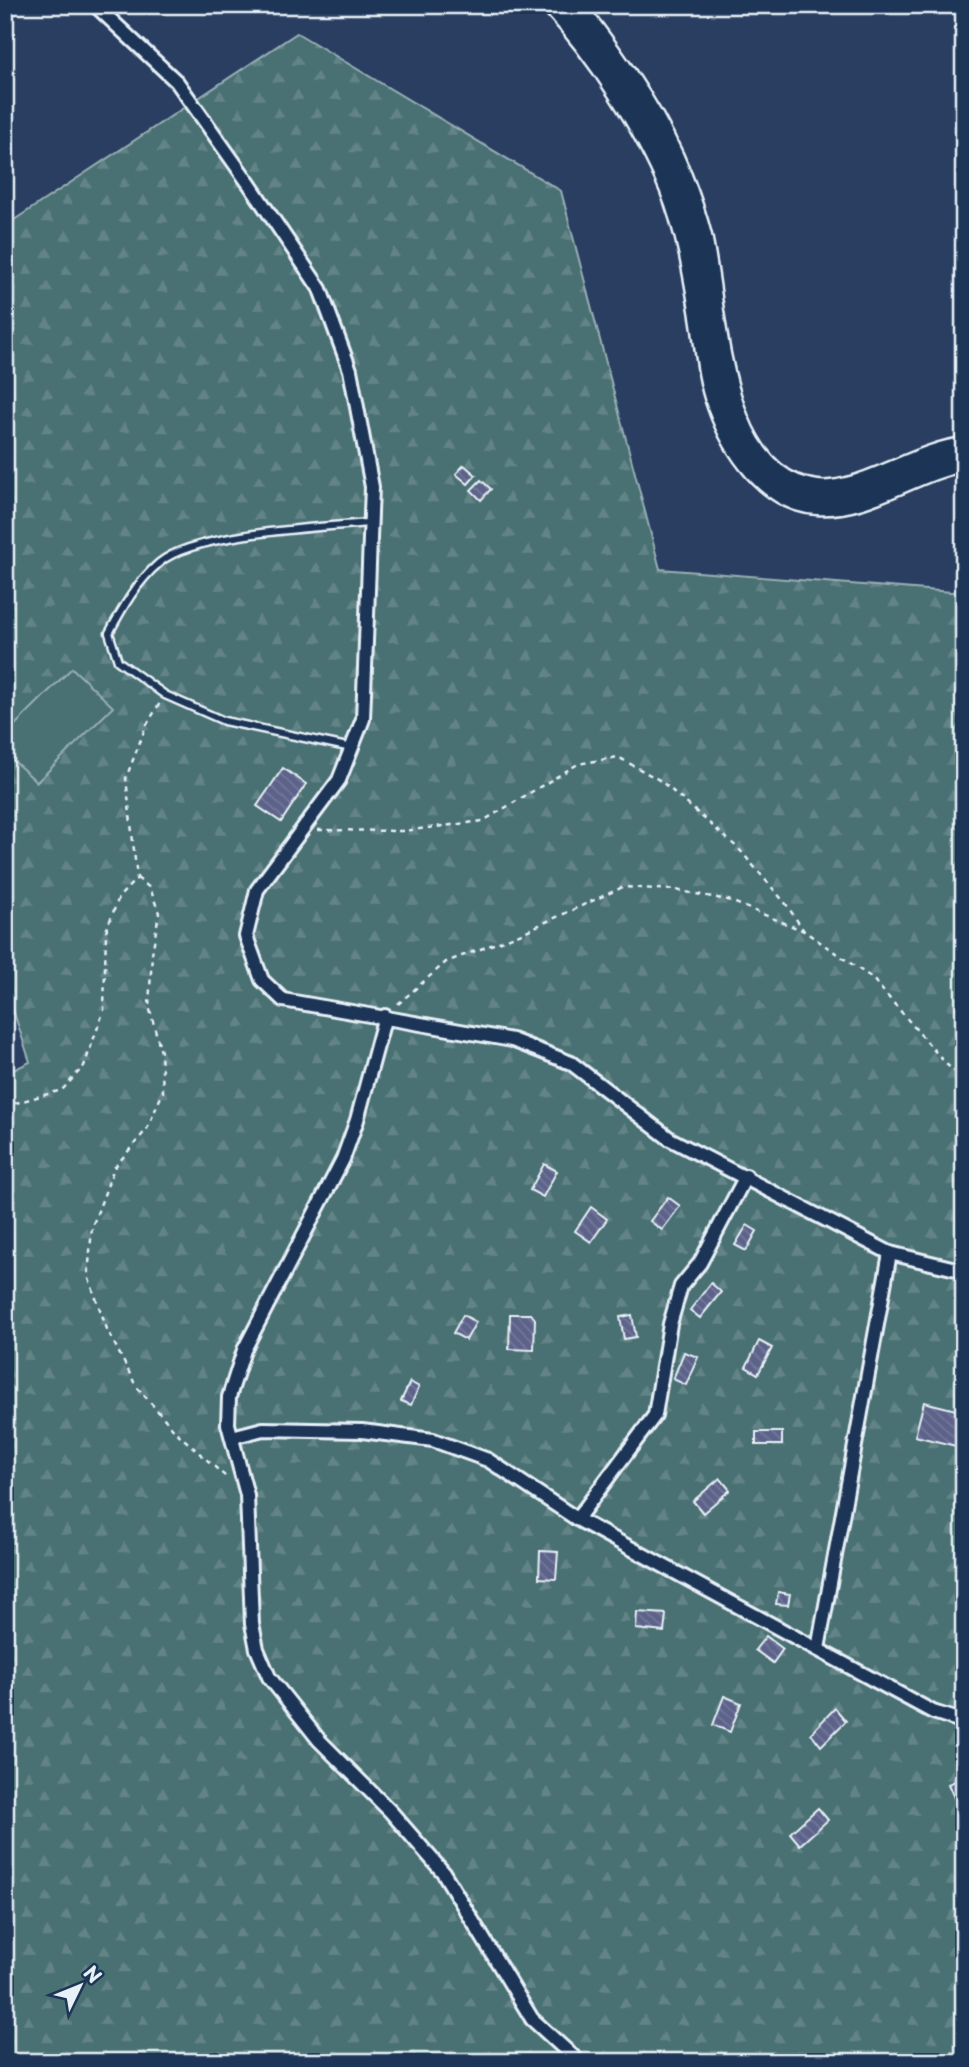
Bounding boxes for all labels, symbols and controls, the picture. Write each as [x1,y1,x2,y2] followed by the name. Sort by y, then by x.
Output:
[46,1952,116,2022] north arrow
[78,1959,109,1989] text: N

